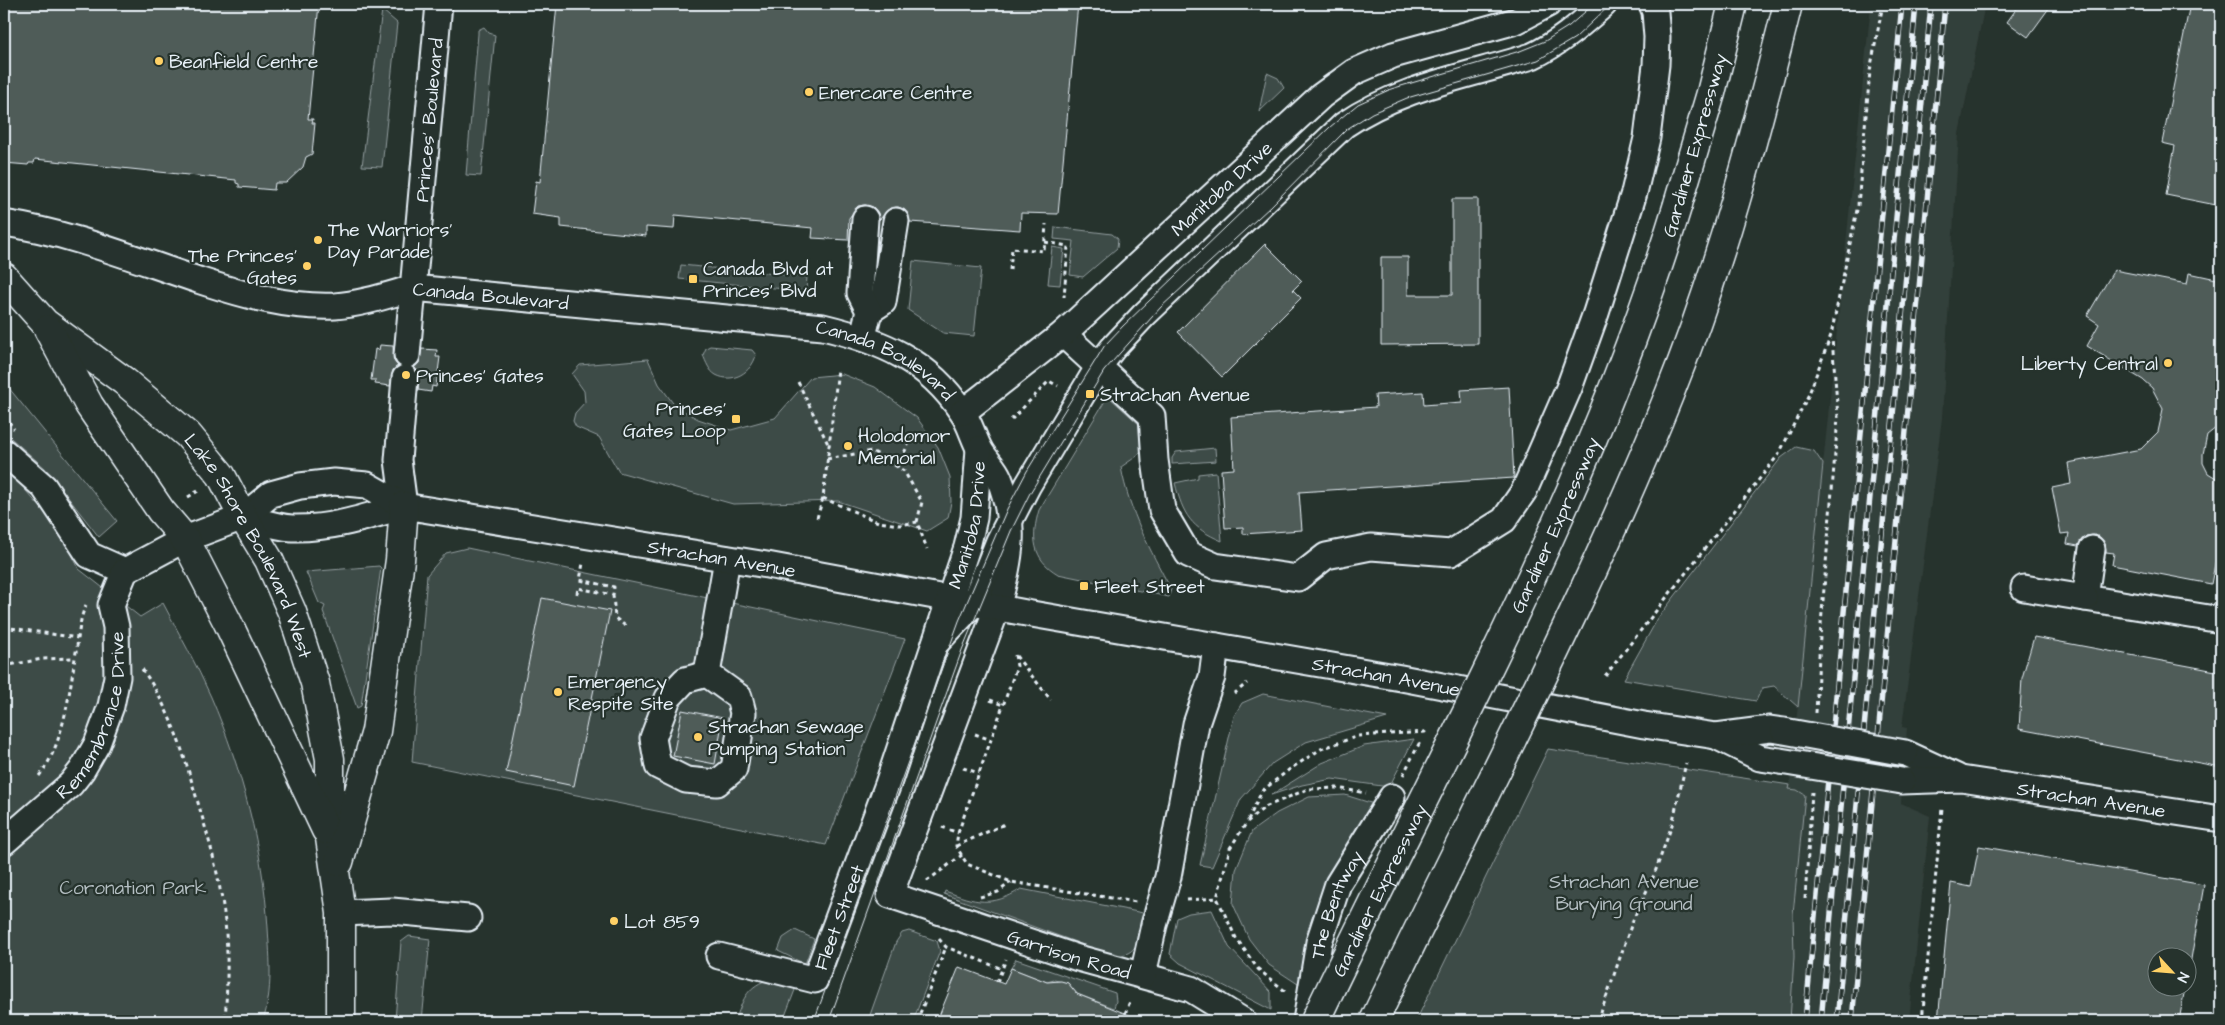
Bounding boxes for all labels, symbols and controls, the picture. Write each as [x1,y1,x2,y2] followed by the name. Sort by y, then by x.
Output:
[409,37,451,203] street label: Princes' Boulevard
[169,49,318,76] place label: Beanfield Centre
[1656,50,1736,241] street label: Gardiner Expressway
[153,55,165,67] marker: Beanfield Centre
[819,80,972,107] place label: Enercare Centre
[803,86,815,98] marker: Enercare Centre
[1165,135,1279,243] street label: Manitoba Drive
[328,217,452,267] place label: The Warriors' Day Parade
[312,234,324,246] marker: The Warriors' Day Parade
[188,243,297,292] place label: The Princes' Gates
[703,256,834,305] place label: Canada Blvd at Princes' Blvd
[301,260,313,272] marker: The Princes' Gates
[687,273,699,285] marker: Canada Blvd at Princes' Blvd
[412,276,570,318] street label: Canada Boulevard
[815,314,961,407] street label: Canada Boulevard
[2021,351,2158,379] place label: Liberty Central
[2162,357,2174,369] marker: Liberty Central
[416,363,544,390] place label: Princes' Gates
[400,369,412,381] marker: Princes' Gates
[1100,382,1250,409] place label: Strachan Avenue
[1084,388,1096,400] marker: Strachan Avenue
[623,396,726,445] place label: Princes' Gates Loop
[730,413,742,425] marker: Princes' Gates Loop
[858,423,951,472] place label: Holodomor Memorial
[177,428,318,662] street label: Lake Shore Boulevard West
[1505,433,1608,618] street label: Gardiner Expressway
[842,440,854,452] marker: Holodomor Memorial
[942,460,993,592] street label: Manitoba Drive
[645,534,798,585] street label: Strachan Avenue
[1094,574,1205,601] place label: Fleet Street
[1078,580,1090,592] marker: Fleet Street
[51,631,132,806] street label: Remembrance Drive
[1310,651,1462,704] street label: Strachan Avenue
[568,669,673,718] place label: Emergency Respite Site
[552,686,564,698] marker: Emergency Respite Site
[708,714,864,764] place label: Strachan Sewage Pumping Station
[692,731,704,743] marker: Strachan Sewage Pumping Station
[2015,776,2167,825] street label: Strachan Avenue
[1326,799,1436,982] street label: Gardiner Expressway
[1304,845,1372,961] street label: The Bentway
[808,861,872,974] street label: Fleet Street
[1549,869,1699,919] park label: Strachan Avenue Burying Ground
[60,875,207,902] park label: Coronation Park
[624,909,700,936] place label: Lot 859
[608,915,620,927] marker: Lot 859
[1004,923,1134,987] street label: Garrison Road
[2148,948,2198,998] north arrow
[2172,969,2194,986] text: N

